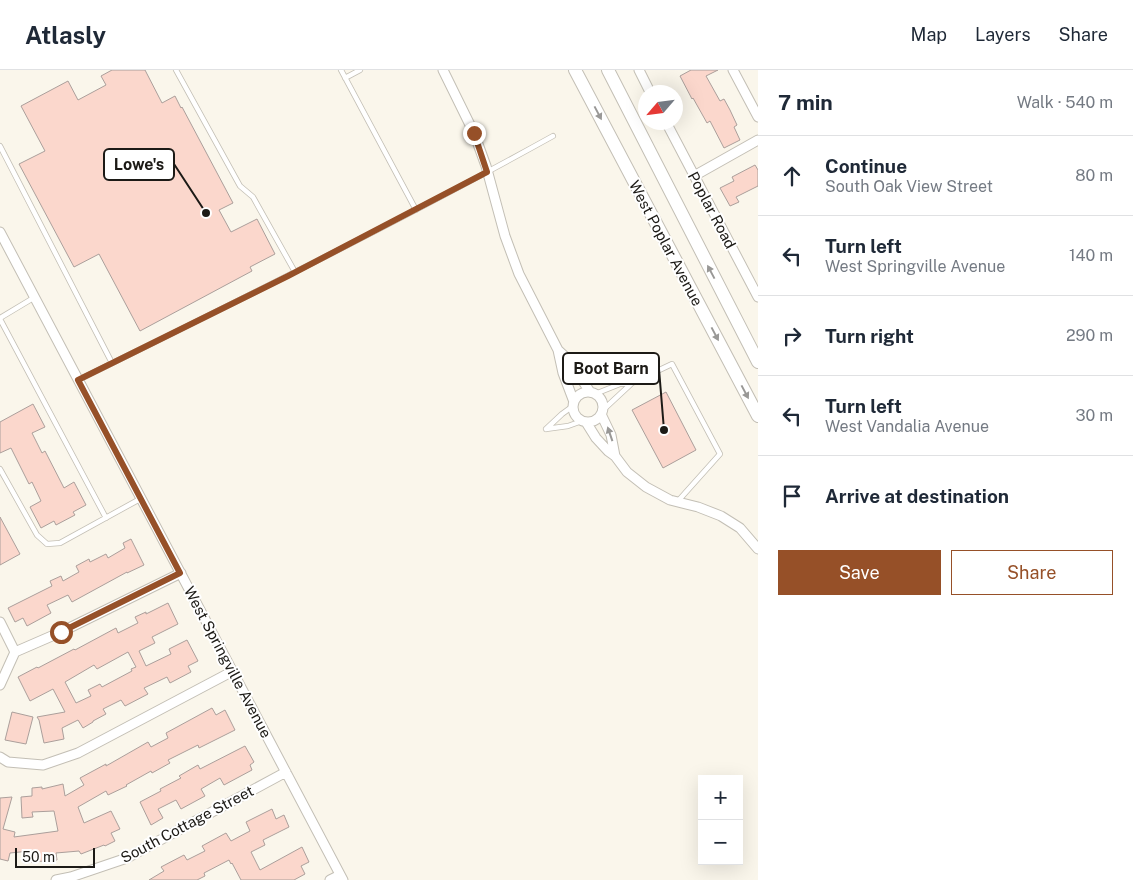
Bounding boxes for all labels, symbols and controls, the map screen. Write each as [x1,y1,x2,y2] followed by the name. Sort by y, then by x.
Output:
[25,21,106,49] text: Atlasly
[911,24,947,45] text: Map
[975,24,1031,45] text: Layers
[1059,24,1108,45] text: Share
[638,85,683,130] north arrow
[778,90,833,115] text: 7 min
[1017,93,1113,112] text: Walk · 540 m
[594,106,602,120] one-way arrow
[463,122,486,145] route end
[104,149,174,180] callout: Lowe's
[114,155,164,174] text: Lowe's
[825,155,907,177] text: Continue
[778,162,806,190] icon: ahead
[1075,166,1113,185] text: 80 m
[685,169,739,251] street label: Poplar Road
[626,177,706,309] street label: West Poplar Avenue
[825,177,993,196] text: South Oak View Street
[825,235,902,257] text: Turn left
[778,242,806,270] icon: left
[1069,246,1113,265] text: 140 m
[825,257,1005,276] text: West Springville Avenue
[707,265,715,279] one-way arrow
[778,322,806,350] icon: right
[825,325,914,347] text: Turn right
[1066,326,1113,345] text: 290 m
[711,327,719,341] one-way arrow
[563,353,659,384] callout: Boot Barn
[573,359,649,378] text: Boot Barn
[741,384,749,399] one-way arrow
[825,395,902,417] text: Turn left
[778,402,806,430] icon: left
[1076,406,1113,425] text: 30 m
[825,417,989,436] text: West Vandalia Avenue
[605,426,613,441] one-way arrow
[778,482,806,510] icon: arrive
[825,485,1009,507] text: Arrive at destination
[778,550,941,595] button: Save
[951,550,1113,595] button: Share
[181,583,275,741] street label: West Springville Avenue
[50,621,73,644] route start
[698,775,743,865] map controls
[698,775,743,820] button: +
[118,782,256,866] street label: South Cottage Street
[698,820,743,865] button: −
[15,845,95,868] scale bar
[22,849,55,865] text: 50 m

